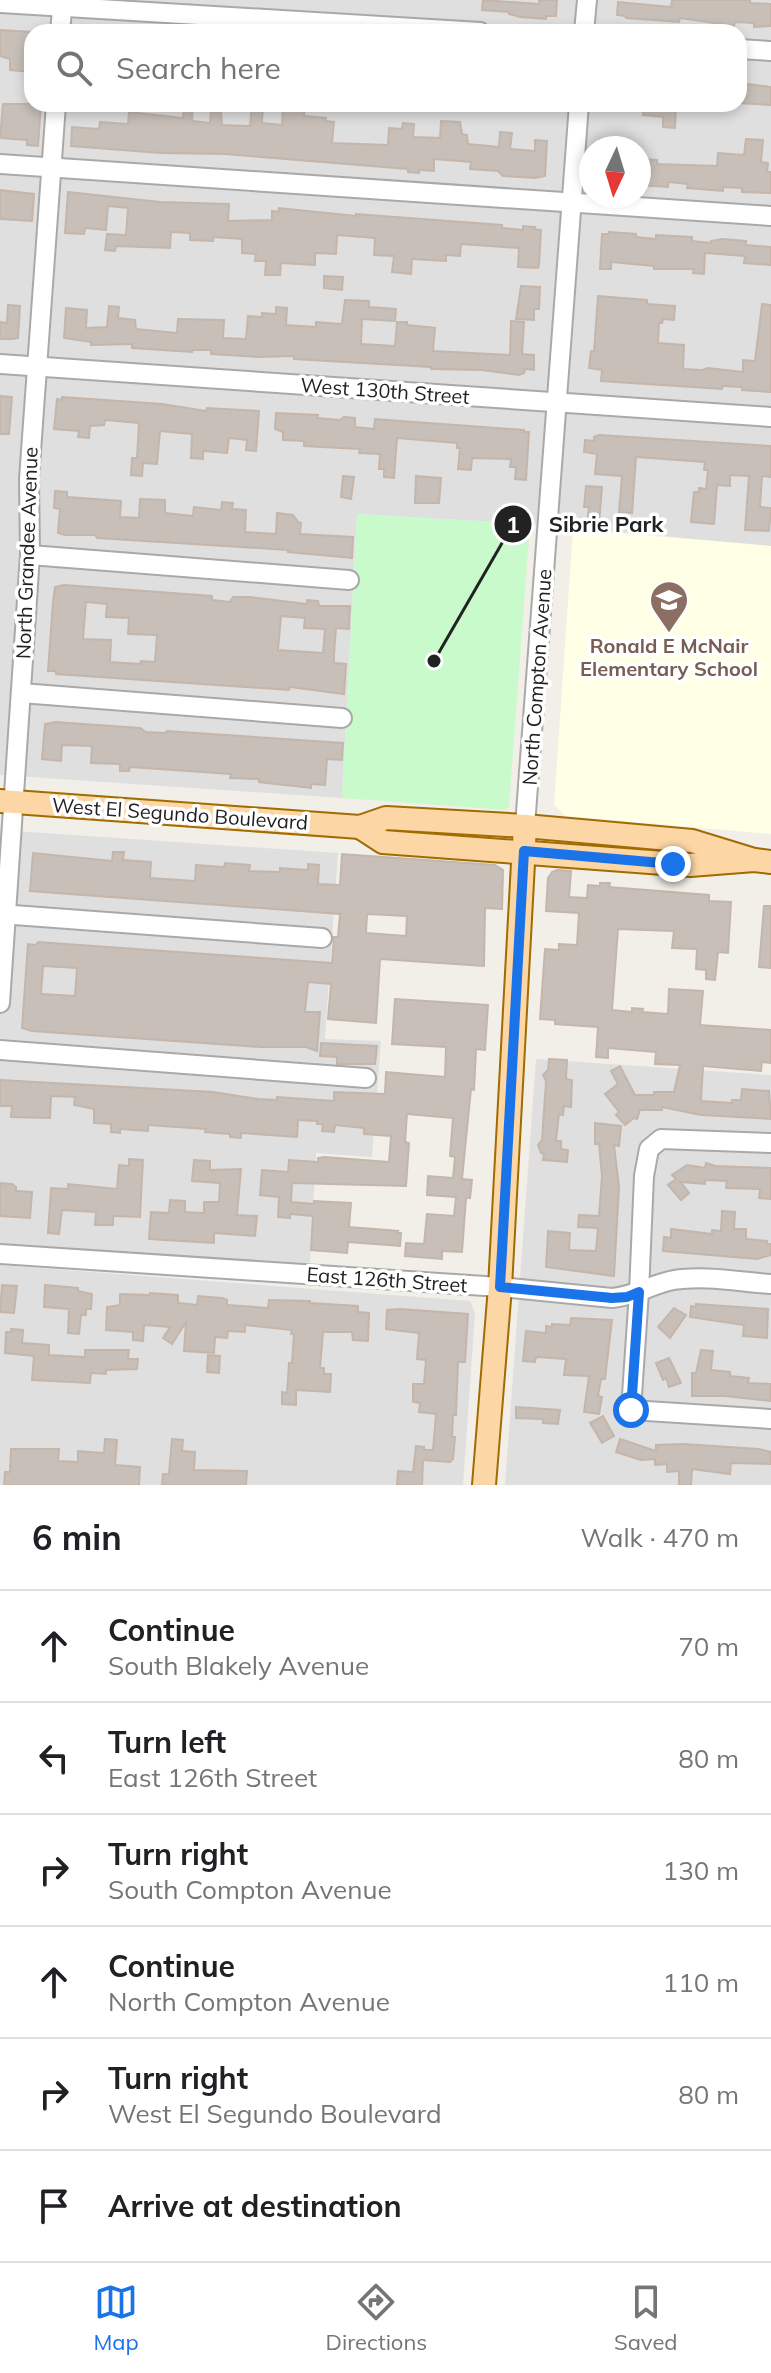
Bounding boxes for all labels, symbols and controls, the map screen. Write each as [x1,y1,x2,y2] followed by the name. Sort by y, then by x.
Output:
[24,24,747,112] search box
[52,46,96,90] icon: search
[116,49,281,87] text: Search here
[579,136,651,208] north arrow
[300,372,470,409] street label: West 130th Street
[10,446,43,659] street label: North Grandee Avenue
[493,501,679,547] callout: Sibrie Park
[506,509,520,539] text: 1
[549,510,664,538] text: Sibrie Park
[516,568,557,786] street label: North Compton Avenue
[648,579,690,634] school or university icon: Ronald E McNair Elementary School
[580,633,758,681] place label: Ronald E McNair Elementary School
[51,792,309,835] street label: West El Segundo Boulevard
[655,846,691,882] route end
[306,1261,468,1298] street label: East 126th Street
[613,1392,649,1428] route start
[32,1516,122,1559] text: 6 min
[580,1521,739,1554] text: Walk · 470 m
[108,1611,235,1649] text: Continue
[32,1624,76,1668] icon: ahead
[678,1630,739,1663] text: 70 m
[108,1649,369,1682] text: South Blakely Avenue
[108,1723,226,1761] text: Turn left
[32,1736,76,1780] icon: left
[678,1742,739,1775] text: 80 m
[108,1761,317,1794] text: East 126th Street
[108,1835,248,1873] text: Turn right
[32,1848,76,1892] icon: right
[663,1854,739,1887] text: 130 m
[108,1873,392,1906] text: South Compton Avenue
[108,1947,235,1985] text: Continue
[32,1960,76,2004] icon: ahead
[663,1966,739,1999] text: 110 m
[108,1985,390,2018] text: North Compton Avenue
[108,2059,248,2097] text: Turn right
[32,2072,76,2116] icon: right
[678,2078,739,2111] text: 80 m
[108,2097,442,2130] text: West El Segundo Boulevard
[32,2184,76,2228] icon: arrive
[108,2187,402,2225] text: Arrive at destination
[93,2280,139,2356] tab: Map
[326,2280,427,2356] tab: Directions
[614,2280,678,2356] tab: Saved

